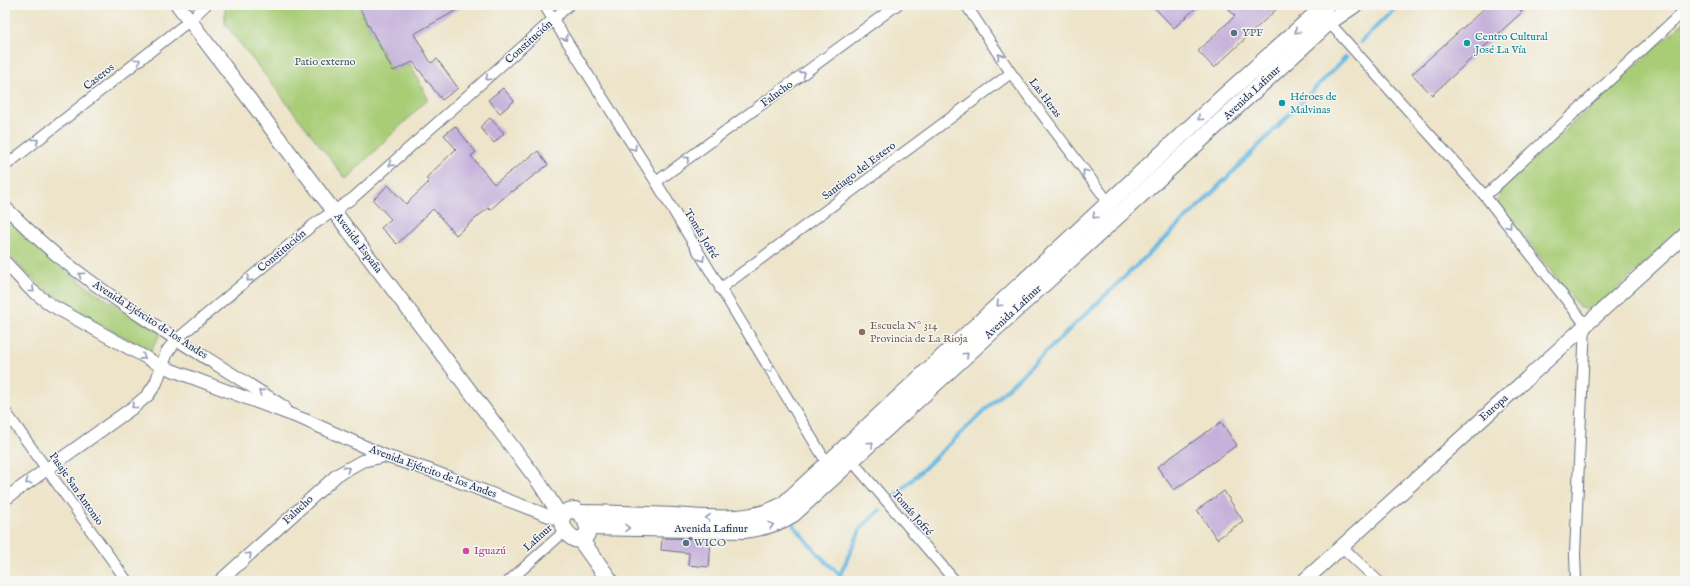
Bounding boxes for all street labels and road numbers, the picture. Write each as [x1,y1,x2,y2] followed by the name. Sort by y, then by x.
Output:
[502,17,556,67] street label: Constitución
[81,61,117,93] street label: Caseros
[1220,63,1284,124] street label: Avenida Lafinur
[1026,75,1064,121] street label: Las Heras
[758,78,796,110] street label: Falucho
[819,139,899,203] street label: Santiago del Estero
[681,207,721,261] street label: Tomás Jofré
[330,209,385,276] street label: Avenida España
[255,227,309,275] street label: Constitución
[89,277,210,363] street label: Avenida Ejército de los Andes
[981,282,1045,343] street label: Avenida Lafinur
[1477,391,1512,425] street label: Europa
[367,442,499,502] street label: Avenida Ejército de los Andes
[46,450,106,528] street label: Pasaje San Antonio
[888,487,936,539] street label: Tomás Jofré
[280,492,316,528] street label: Falucho
[520,521,556,555] street label: Lafinur
[673,522,748,536] street label: Avenida Lafinur

